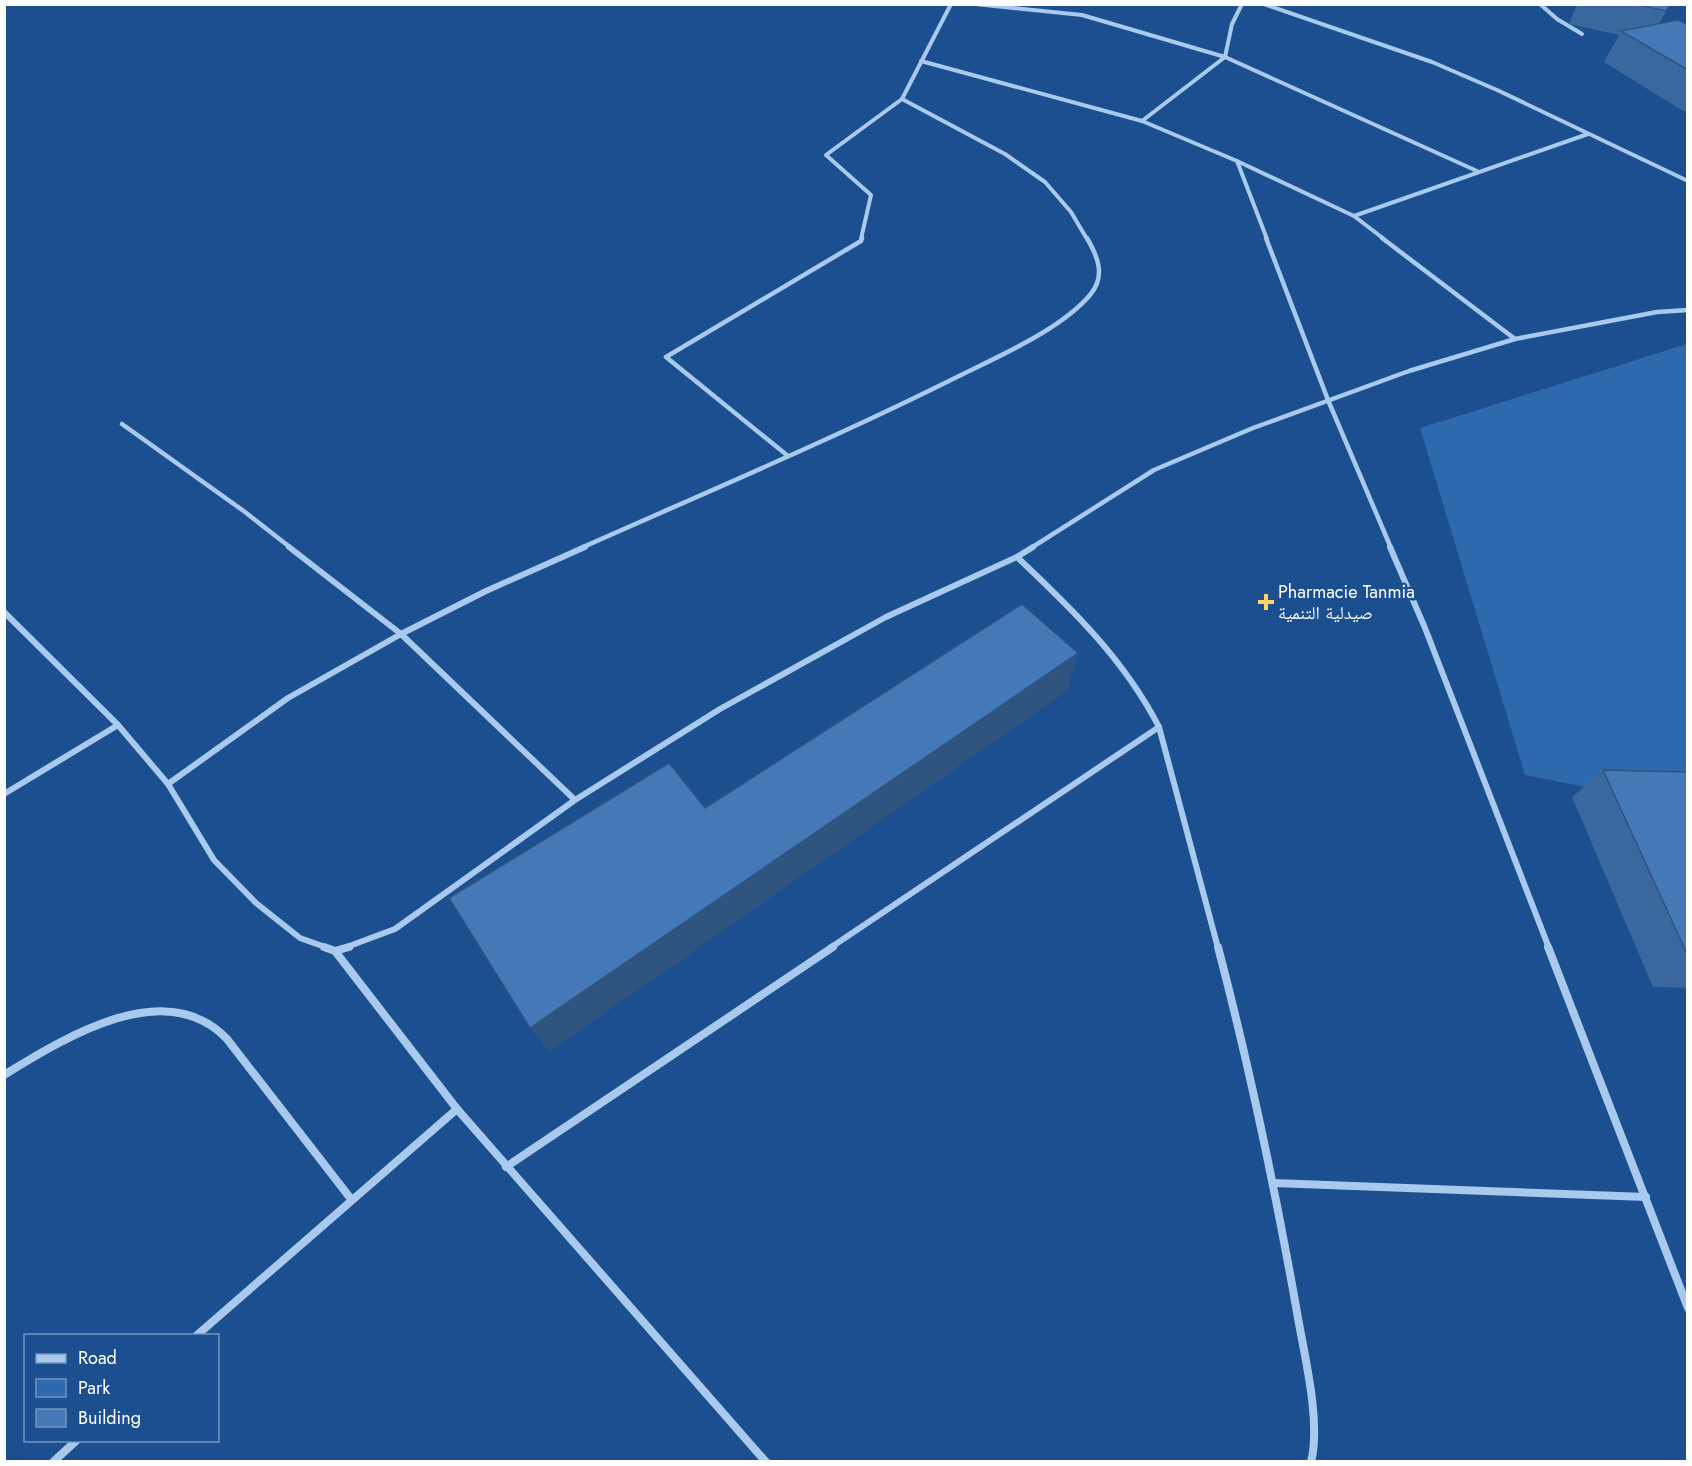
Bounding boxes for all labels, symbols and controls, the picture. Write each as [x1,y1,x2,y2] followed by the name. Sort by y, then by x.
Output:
[1278,579,1415,626] place label: Pharmacie Tanmia صيدلية التنمية
[1259,595,1273,609] marker: Pharmacie Tanmia صيدلية التنمية
[24,1334,219,1442] legend
[78,1345,117,1371] text: Road
[78,1375,110,1401] text: Park
[78,1405,141,1431] text: Building

